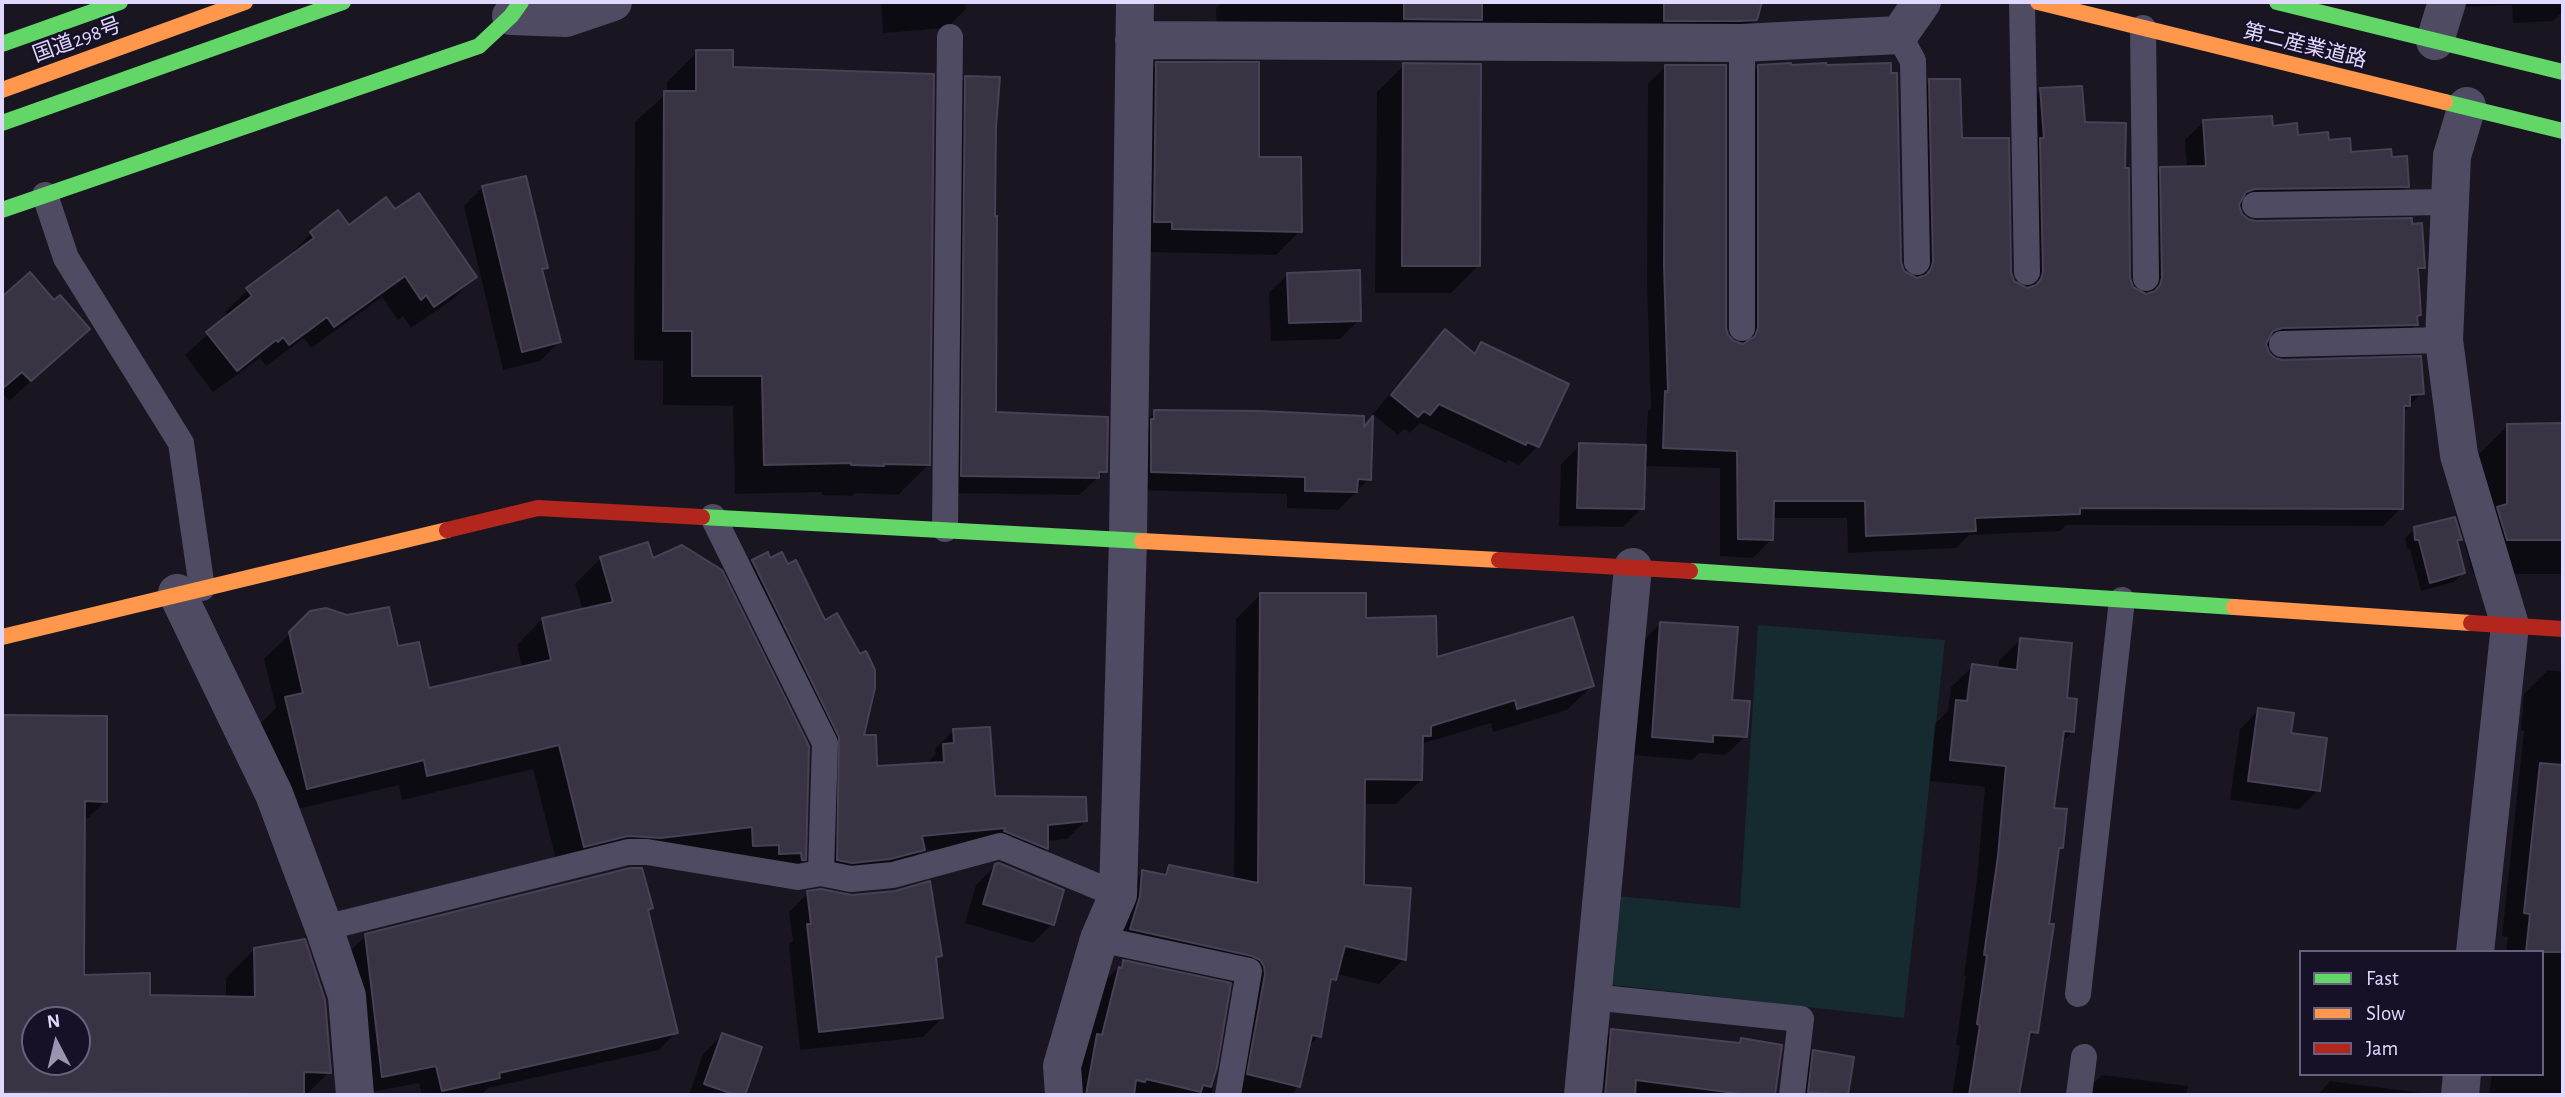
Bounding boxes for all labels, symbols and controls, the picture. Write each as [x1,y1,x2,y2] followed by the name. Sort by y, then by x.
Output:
[29,12,125,68] street label: 国道298号
[2241,19,2369,73] street label: 第二産業道路
[2299,950,2544,1076] legend
[2366,968,2399,989] text: Fast
[2366,1003,2405,1024] text: Slow
[21,1006,91,1076] north arrow
[46,1011,61,1032] text: N
[2366,1038,2398,1059] text: Jam

